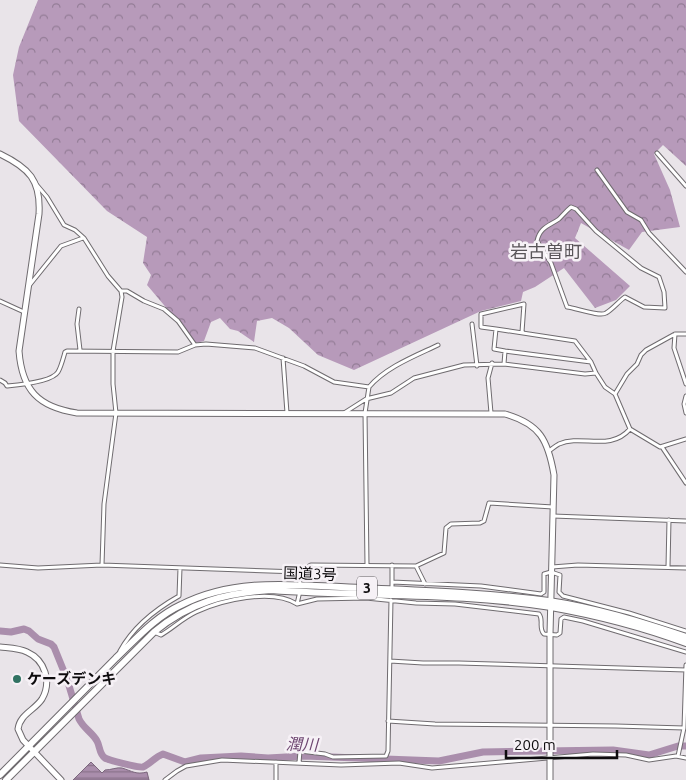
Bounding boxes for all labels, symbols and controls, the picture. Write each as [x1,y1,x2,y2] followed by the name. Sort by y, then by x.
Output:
[510,241,582,261] district label: 岩古曽町
[283,564,337,583] street label: 国道3号
[357,576,377,600] road number: 3
[27,670,116,687] place label: ケーズデンキ
[11,673,23,685] marker: ケーズデンキ
[506,728,617,760] scale bar
[286,734,320,754] water label: 潤川
[514,736,556,753] text: 200 m

